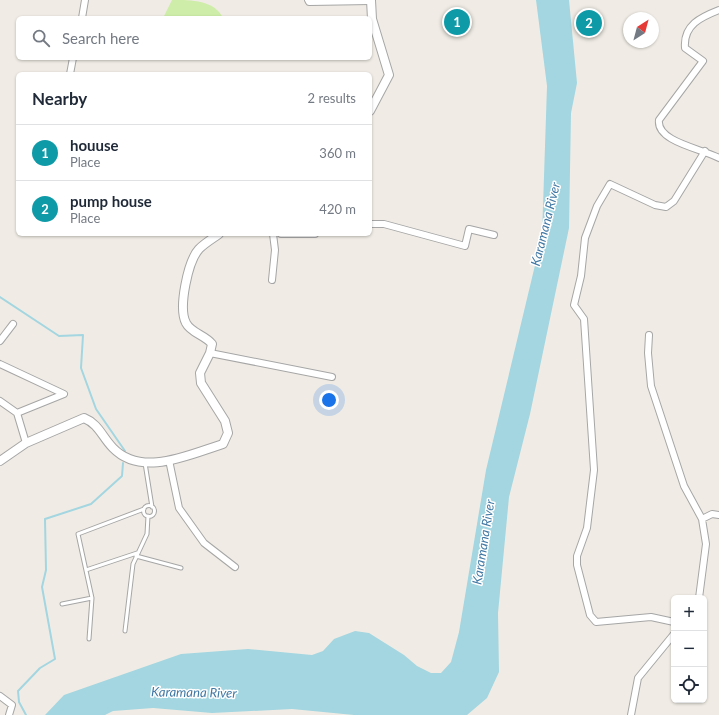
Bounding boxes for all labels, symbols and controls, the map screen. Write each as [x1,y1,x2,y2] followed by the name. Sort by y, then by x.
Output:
[444,7,470,37] pin: 1
[576,8,602,38] pin: 2
[623,12,659,48] north arrow
[16,16,372,60] search box
[30,27,52,49] icon: search
[62,29,139,47] text: Search here
[32,88,87,109] text: Nearby
[308,90,356,106] text: 2 results
[70,136,119,154] text: houuse
[41,145,49,161] text: 1
[319,145,356,161] text: 360 m
[70,154,100,170] text: Place
[527,180,563,268] water label: Karamana River
[70,192,152,210] text: pump house
[41,201,49,217] text: 2
[319,201,356,217] text: 420 m
[70,210,100,226] text: Place
[319,390,339,410] your location
[468,498,498,586] water label: Karamana River
[671,595,707,703] map controls
[671,595,707,631] button: +
[671,631,707,667] button: −
[671,667,707,703] button: locate
[151,683,238,701] water label: Karamana River

